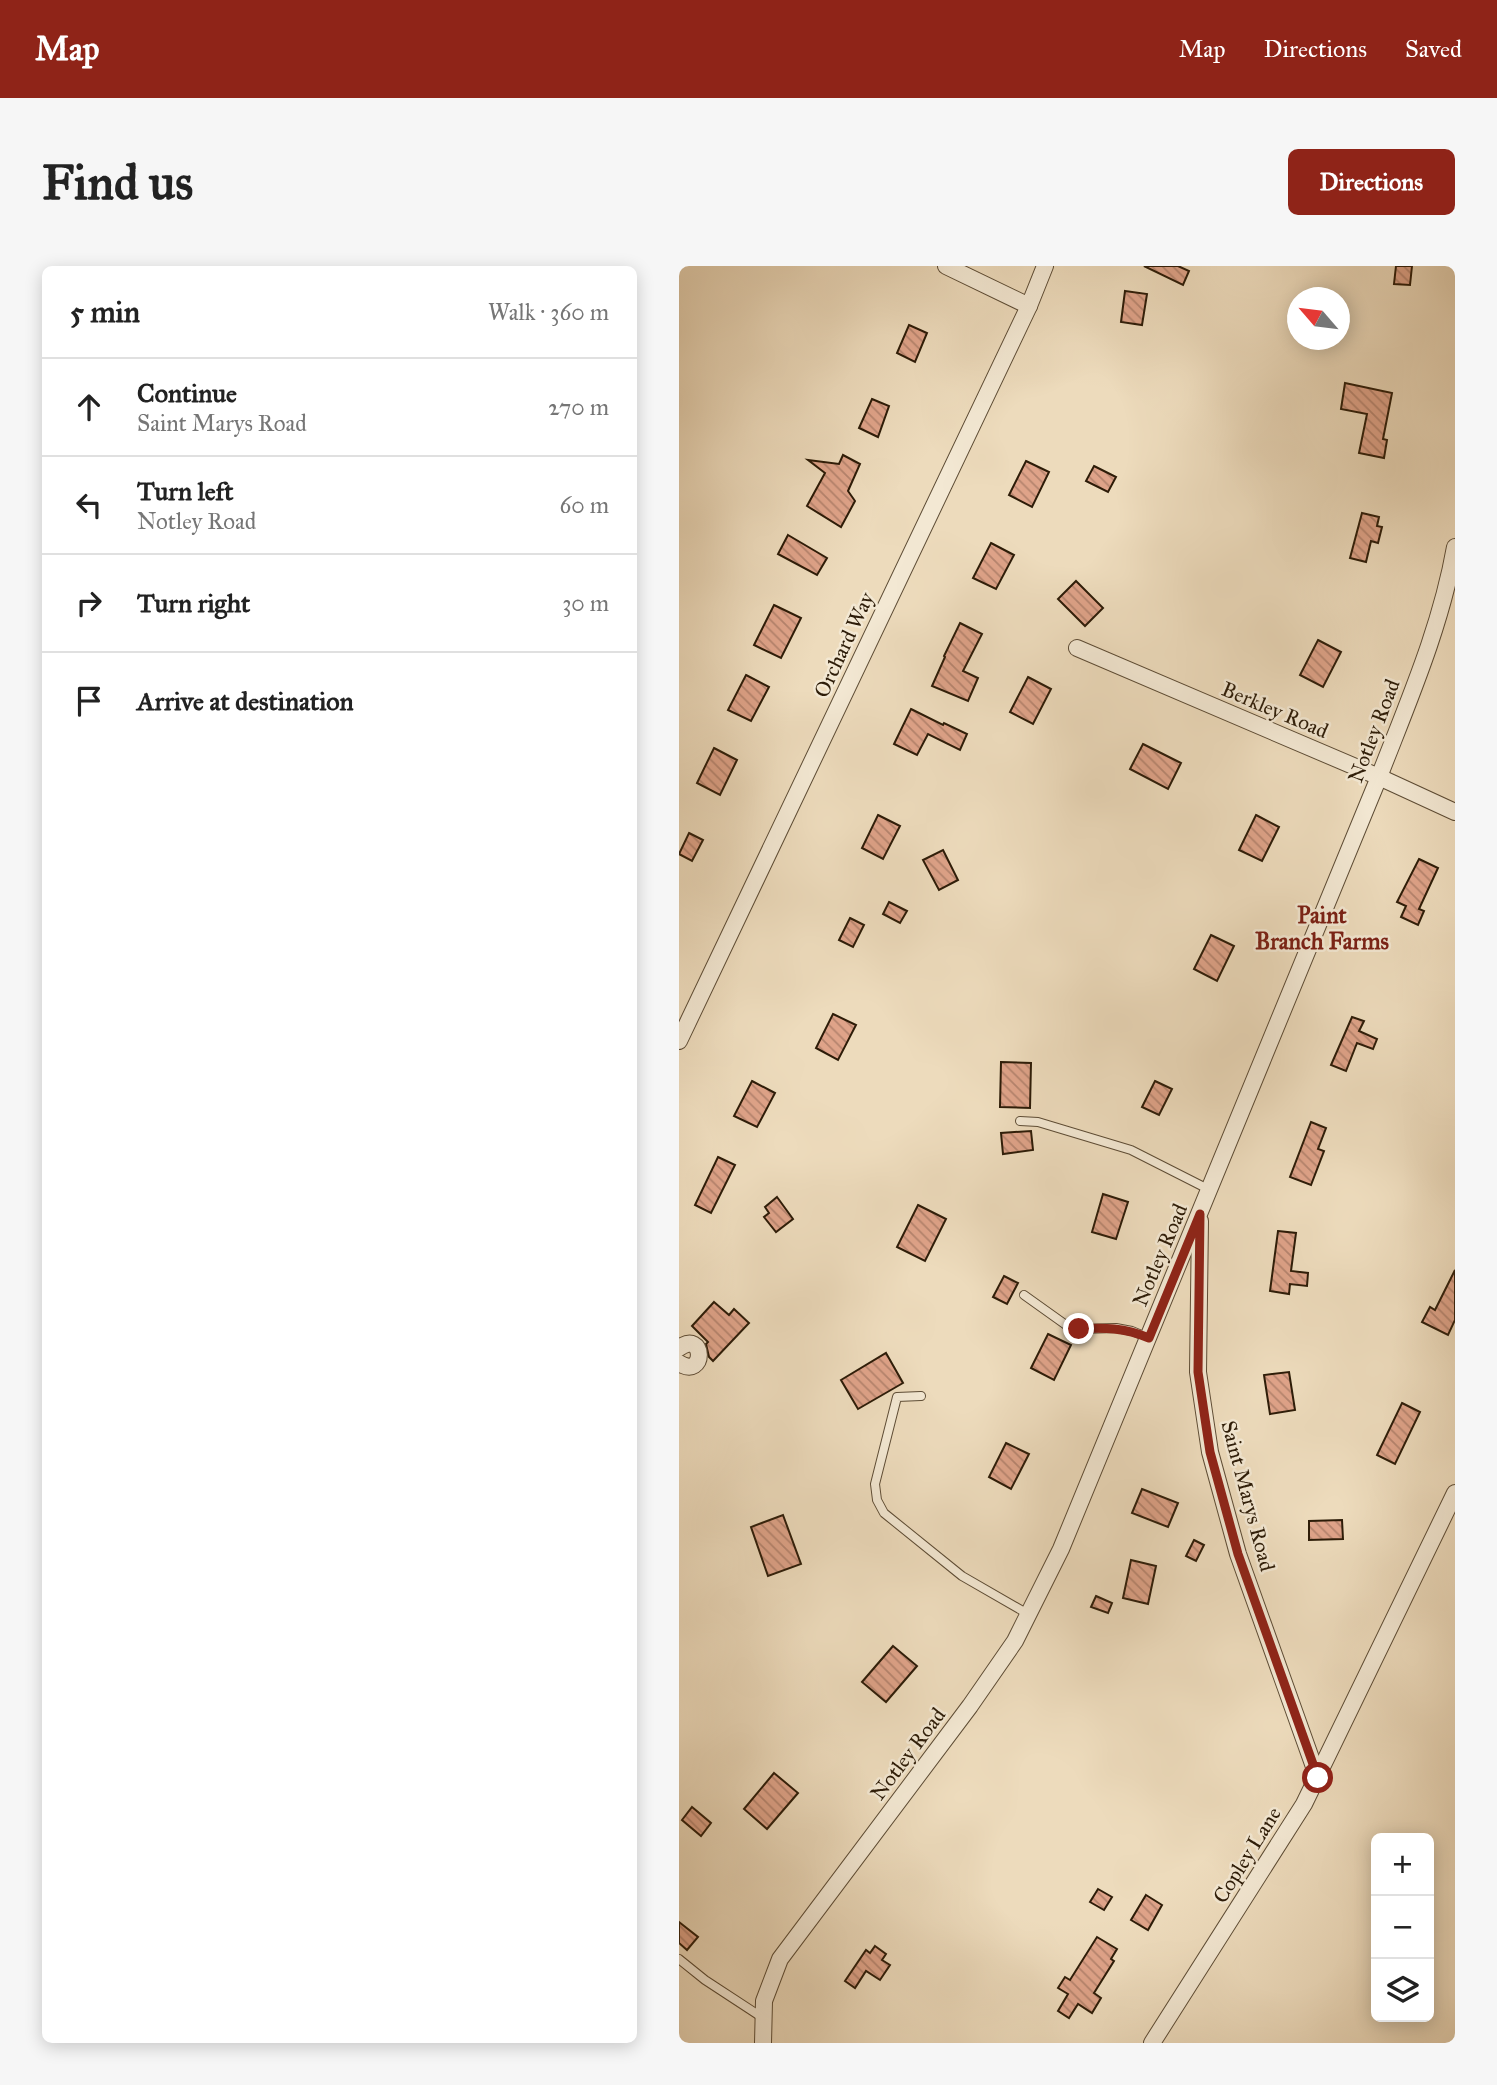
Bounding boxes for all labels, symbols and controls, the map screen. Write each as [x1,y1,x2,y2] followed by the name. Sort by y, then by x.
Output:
[35,29,99,69] text: Map
[1179,34,1226,64] text: Map
[1264,34,1367,64] text: Directions
[1405,34,1462,64] text: Saved
[1288,149,1455,215] button: Directions
[42,153,193,212] text: Find us
[1287,287,1350,350] north arrow
[70,294,140,330] text: 5 min
[488,298,609,326] text: Walk · 360 m
[137,377,237,409] text: Continue
[70,388,108,426] icon: ahead
[548,393,609,421] text: 270 m
[137,409,307,437] text: Saint Marys Road
[137,475,233,507] text: Turn left
[70,486,108,524] icon: left
[560,491,609,519] text: 60 m
[137,507,256,535] text: Notley Road
[70,584,108,622] icon: right
[137,587,250,619] text: Turn right
[808,587,880,702] street label: Orchard Way
[562,589,609,617] text: 30 m
[1342,675,1406,787] street label: Notley Road
[1218,676,1333,744] street label: Berkley Road
[70,682,108,720] icon: arrive
[137,685,354,717] text: Arrive at destination
[1255,901,1390,955] district label: Paint Branch Farms
[1127,1199,1193,1310] street label: Notley Road
[1063,1313,1094,1344] route end
[1215,1418,1281,1575] street label: Saint Marys Road
[865,1702,951,1805] street label: Notley Road
[1302,1762,1333,1793] route start
[1207,1802,1287,1908] street label: Copley Lane
[1371,1833,1434,2022] map controls
[1371,1833,1434,1896] button: +
[1371,1896,1434,1959] button: −
[1371,1959,1434,2022] button: layers

